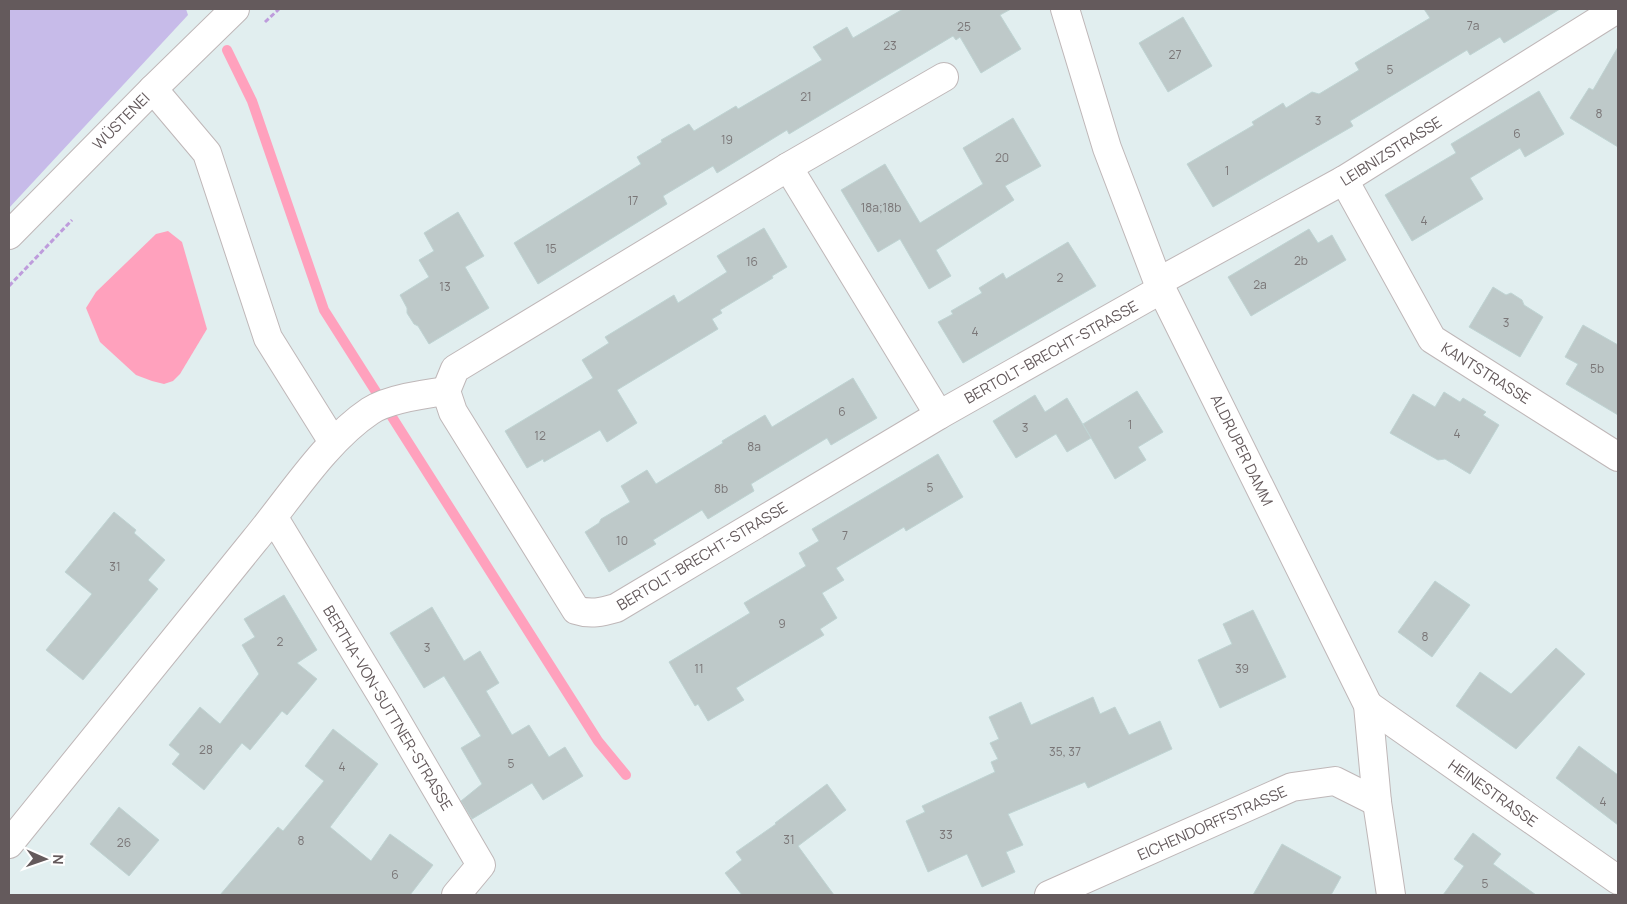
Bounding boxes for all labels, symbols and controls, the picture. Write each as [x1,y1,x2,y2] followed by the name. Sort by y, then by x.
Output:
[1467,17,1479,34] house number: 7a
[957,18,971,35] house number: 25
[883,37,897,54] house number: 23
[1169,46,1181,63] house number: 27
[1387,61,1394,78] house number: 5
[88,88,154,154] street label: WÜSTENEI
[800,88,812,105] house number: 21
[1596,105,1603,122] house number: 8
[1336,111,1446,191] street label: LEIBNIZSTRASSE
[1315,112,1321,129] house number: 3
[1513,125,1521,142] house number: 6
[721,131,733,148] house number: 19
[995,149,1009,166] house number: 20
[1225,162,1229,179] house number: 1
[628,192,638,209] house number: 17
[861,199,901,216] house number: 18a;18b
[1420,212,1428,229] house number: 4
[545,240,557,257] house number: 15
[1294,252,1308,269] house number: 2b
[746,253,758,270] house number: 16
[1057,269,1064,286] house number: 2
[1253,276,1267,293] house number: 2a
[439,278,451,295] house number: 13
[960,295,1142,409] street label: BERTOLT-BRECHT-STRASSE
[1503,314,1509,331] house number: 3
[971,323,979,340] house number: 4
[1437,337,1535,409] street label: KANTSTRASSE
[1590,360,1604,377] house number: 5b
[1206,391,1278,509] street label: ALDRUPER DAMM
[838,403,846,420] house number: 6
[1128,416,1132,433] house number: 1
[1022,419,1028,436] house number: 3
[1453,425,1461,442] house number: 4
[534,427,546,444] house number: 12
[747,438,761,455] house number: 8a
[927,479,934,496] house number: 5
[714,480,728,497] house number: 8b
[613,497,791,615] street label: BERTOLT-BRECHT-STRASSE
[842,527,848,544] house number: 7
[616,532,628,549] house number: 10
[109,558,121,575] house number: 31
[318,602,458,814] street label: BERTHA-VON-SUTTNER-STRASSE
[778,615,786,632] house number: 9
[1422,628,1429,645] house number: 8
[277,633,284,650] house number: 2
[424,639,430,656] house number: 3
[694,660,704,677] house number: 11
[1235,660,1249,677] house number: 39
[199,741,213,758] house number: 28
[1049,743,1081,760] house number: 35, 37
[1444,754,1542,832] street label: HEINESTRASSE
[508,755,515,772] house number: 5
[338,758,346,775] house number: 4
[1134,781,1290,865] street label: EICHENDORFFSTRASSE
[1599,793,1607,810] house number: 4
[939,826,953,843] house number: 33
[783,831,795,848] house number: 31
[298,832,305,849] house number: 8
[20,834,70,884] north arrow
[117,834,131,851] house number: 26
[49,854,68,865] text: N
[391,866,399,883] house number: 6
[1482,875,1489,892] house number: 5

